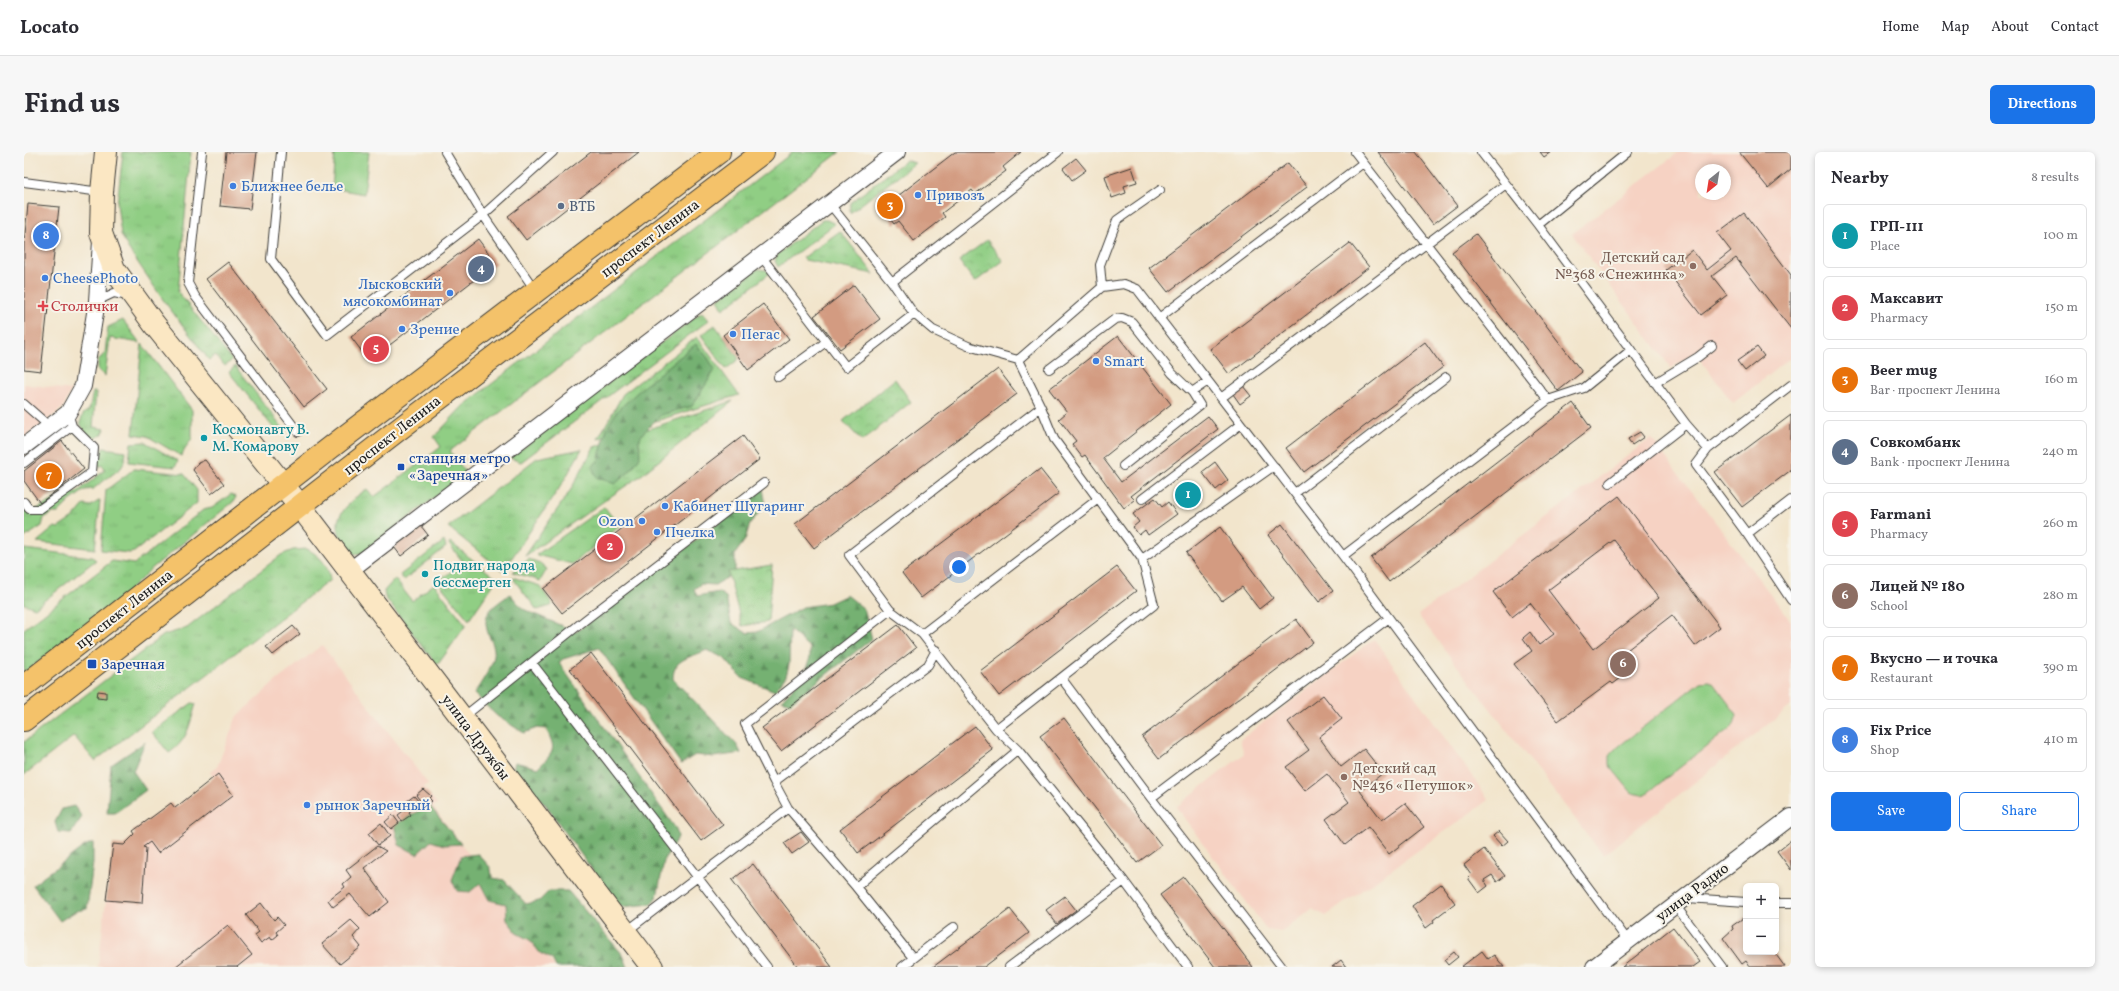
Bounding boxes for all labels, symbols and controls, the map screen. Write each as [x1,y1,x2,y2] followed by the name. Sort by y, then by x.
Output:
[20,15,79,41] text: Locato
[1882,18,1919,37] text: Home
[1941,18,1969,37] text: Map
[1991,18,2029,37] text: About
[2051,18,2099,37] text: Contact
[24,85,120,124] text: Find us
[1990,85,2095,124] button: Directions
[1695,164,1731,200] north arrow
[1831,167,1889,190] text: Nearby
[2031,169,2079,187] text: 8 results
[241,177,343,198] place label: Ближнее белье
[228,181,238,191] marker: Ближнее белье
[926,186,985,207] place label: Привозъ
[913,190,923,200] marker: Привозъ
[877,191,903,221] pin: 3
[597,195,705,283] street label: проспект Ленина
[569,197,596,218] place label: ВТБ
[556,201,566,211] marker: ВТБ
[1870,217,1923,238] text: ГРП-111
[33,221,59,251] pin: 8
[1842,227,1848,245] text: 1
[2043,227,2078,245] text: 100 m
[1870,238,1900,256] text: Place
[1555,248,1686,286] place label: Детский сад №368 «Снежинка»
[468,254,494,284] pin: 4
[1688,261,1698,271] marker: Детский сад №368 «Снежинка»
[53,269,138,290] place label: CheesePhoto
[40,273,50,283] marker: CheesePhoto
[343,275,442,313] place label: Лысковский мясокомбинат
[445,288,455,298] marker: Лысковский мясокомбинат
[1870,289,1943,310] text: Максавит
[51,297,118,318] place label: Столички
[1842,299,1848,317] text: 2
[2045,299,2078,317] text: 150 m
[38,301,48,311] marker: Столички
[1870,310,1928,328] text: Pharmacy
[410,320,460,341] place label: Зрение
[397,324,407,334] marker: Зрение
[741,325,780,346] place label: Пегас
[728,329,738,339] marker: Пегас
[363,334,389,364] pin: 5
[1104,352,1145,373] place label: Smart
[1091,356,1101,366] marker: Smart
[1870,361,1937,382] text: Beer mug
[1842,371,1848,389] text: 3
[2044,371,2078,389] text: 160 m
[1870,382,2000,400] text: Bar · проспект Ленина
[340,391,446,481] street label: проспект Ленина
[212,420,309,458] place label: Космонавту В. М. Комарову
[199,433,209,443] marker: Космонавту В. М. Комарову
[1870,433,1961,454] text: Совкомбанк
[1841,443,1849,461] text: 4
[2042,443,2078,461] text: 240 m
[409,449,511,487] place label: станция метро «Заречная»
[1870,454,2010,472] text: Bank · проспект Ленина
[36,461,62,491] pin: 7
[396,462,406,472] marker: станция метро «Заречная»
[1175,480,1201,510] pin: 1
[673,497,805,518] place label: Кабинет Шугаринг
[660,501,670,511] marker: Кабинет Шугаринг
[1870,505,1931,526] text: Farmani
[599,512,634,533] place label: Ozon
[1842,515,1848,533] text: 5
[2043,515,2078,533] text: 260 m
[637,516,647,526] marker: Ozon
[665,523,715,544] place label: Пчелка
[1870,526,1928,544] text: Pharmacy
[652,527,662,537] marker: Пчелка
[597,532,623,562] pin: 2
[433,556,535,594] place label: Подвиг народа бессмертен
[949,557,969,577] your location
[72,565,178,655] street label: проспект Ленина
[420,569,430,579] marker: Подвиг народа бессмертен
[1870,577,1965,598] text: Лицей № 180
[1841,587,1849,605] text: 6
[2042,587,2078,605] text: 280 m
[1870,598,1908,616] text: School
[1610,649,1636,679] pin: 6
[1870,649,1998,670] text: Вкусно — и точка
[101,655,165,676] place label: Заречная
[86,658,98,670] marker: Заречная
[1842,659,1848,677] text: 7
[2043,659,2078,677] text: 390 m
[1870,670,1933,688] text: Restaurant
[436,691,514,786] street label: улица Дружбы
[1870,721,1932,742] text: Fix Price
[1841,731,1849,749] text: 8
[2043,731,2078,749] text: 410 m
[1870,742,1899,760] text: Shop
[1352,759,1474,797] place label: Детский сад №436 «Петушок»
[1339,772,1349,782] marker: Детский сад №436 «Петушок»
[1831,792,1951,831] button: Save
[1959,792,2079,831] button: Share
[315,796,431,817] place label: рынок Заречный
[302,800,312,810] marker: рынок Заречный
[1652,859,1734,928] street label: улица Радио
[1743,883,1779,955] map controls
[1743,883,1779,919] button: +
[1743,919,1779,955] button: −

